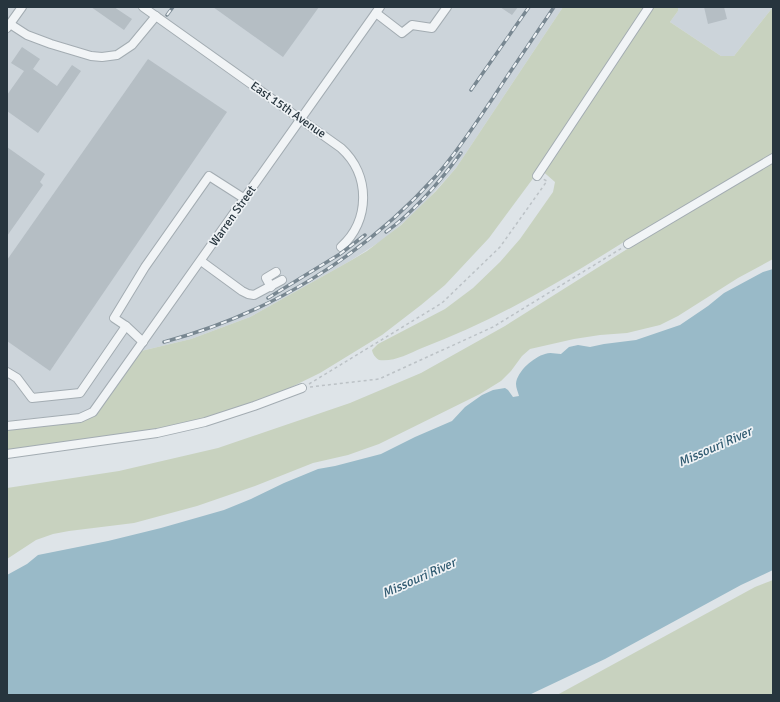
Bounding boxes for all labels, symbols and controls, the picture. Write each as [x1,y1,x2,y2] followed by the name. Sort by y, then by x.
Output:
[247,78,329,142] street label: East 15th Avenue
[207,183,259,249] street label: Warren Street
[676,423,756,470] water label: Missouri River
[380,554,460,601] water label: Missouri River

